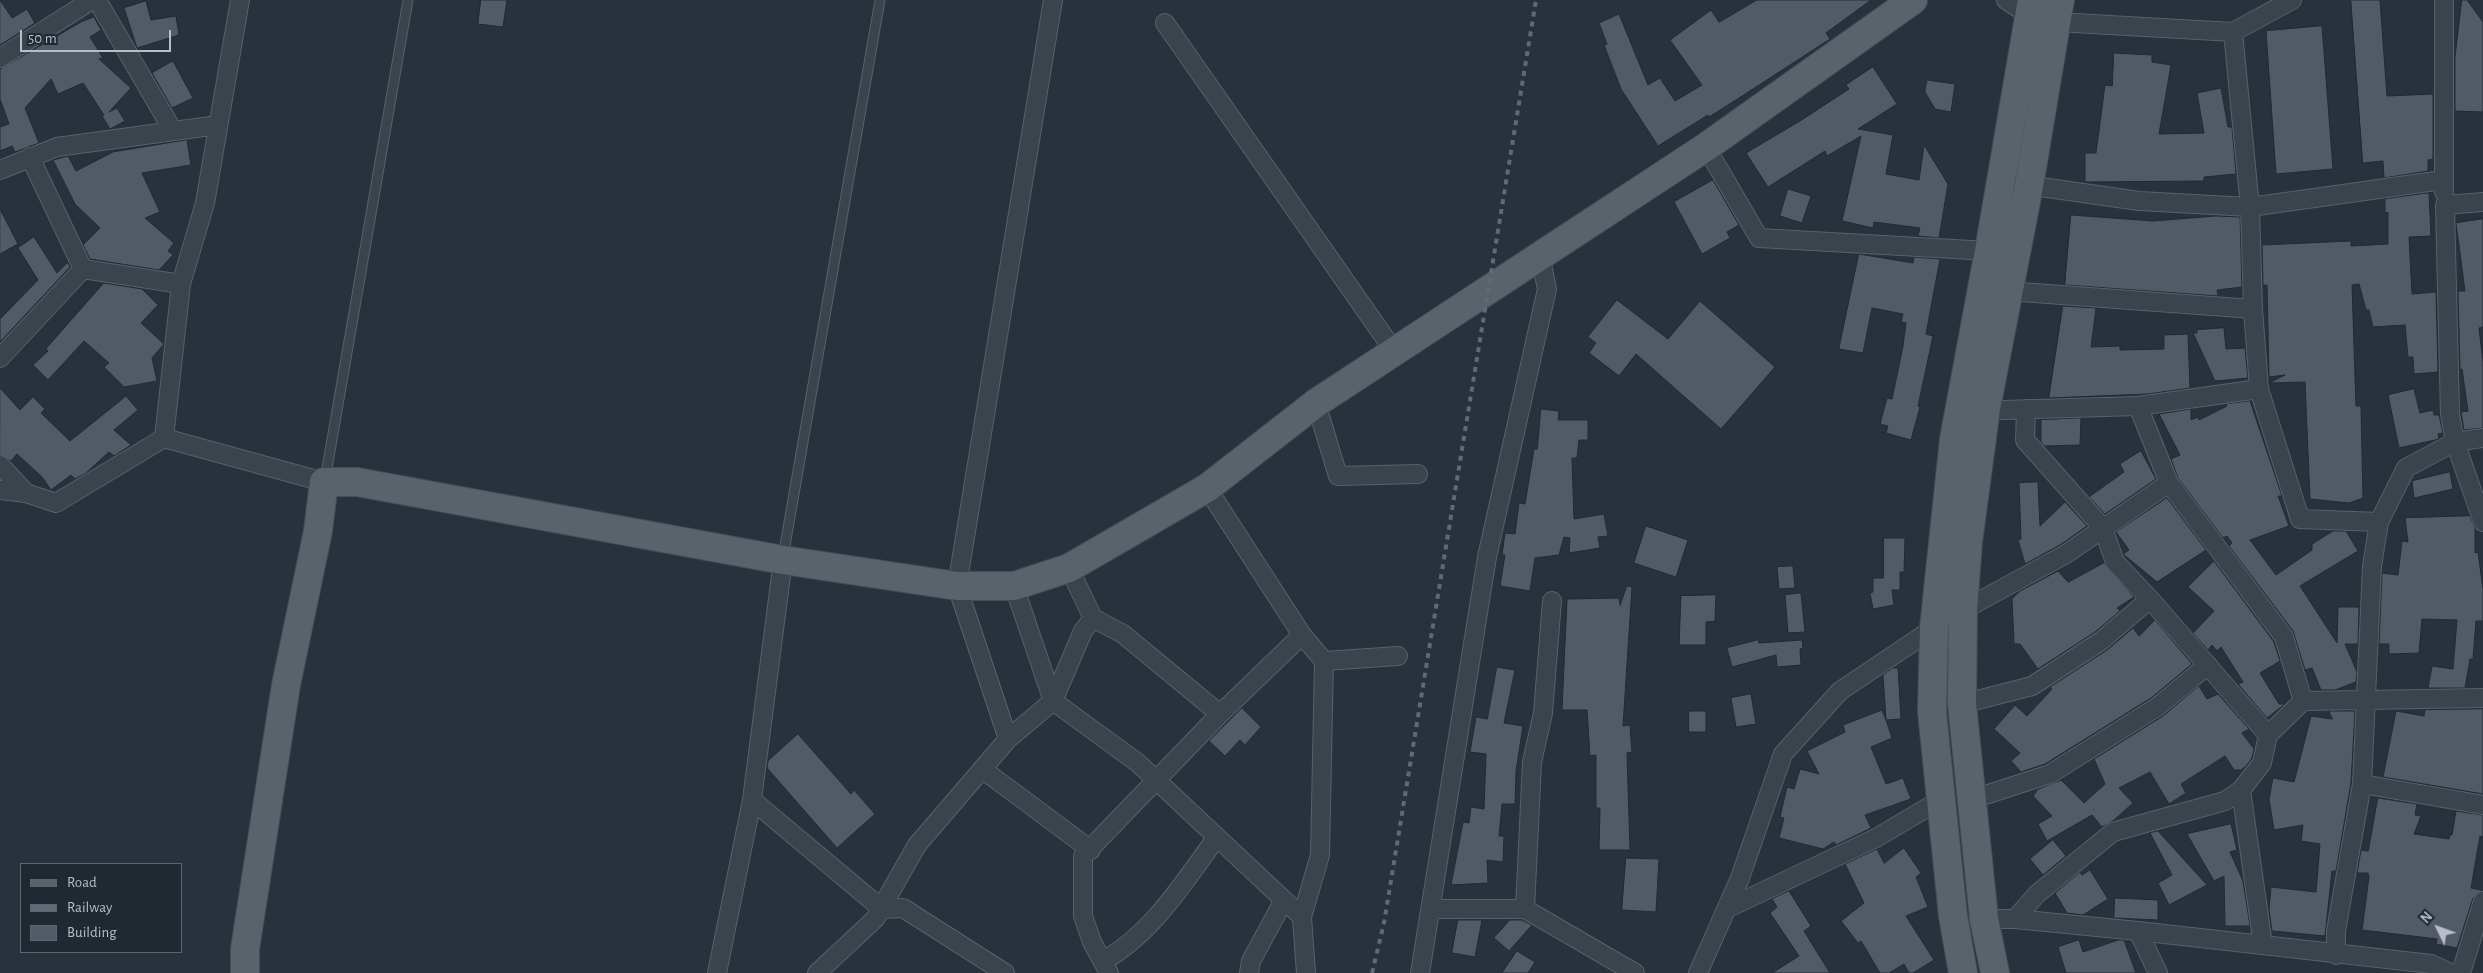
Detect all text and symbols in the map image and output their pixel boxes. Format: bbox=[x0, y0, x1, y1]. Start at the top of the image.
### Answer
scale bar bbox=[22, 20, 174, 52]
text: 50 m bbox=[28, 31, 57, 46]
legend bbox=[20, 863, 182, 953]
text: Road bbox=[67, 875, 97, 890]
text: Railway bbox=[67, 900, 112, 915]
north arrow bbox=[2413, 903, 2463, 953]
text: N bbox=[2418, 910, 2435, 926]
text: Building bbox=[67, 925, 117, 940]

